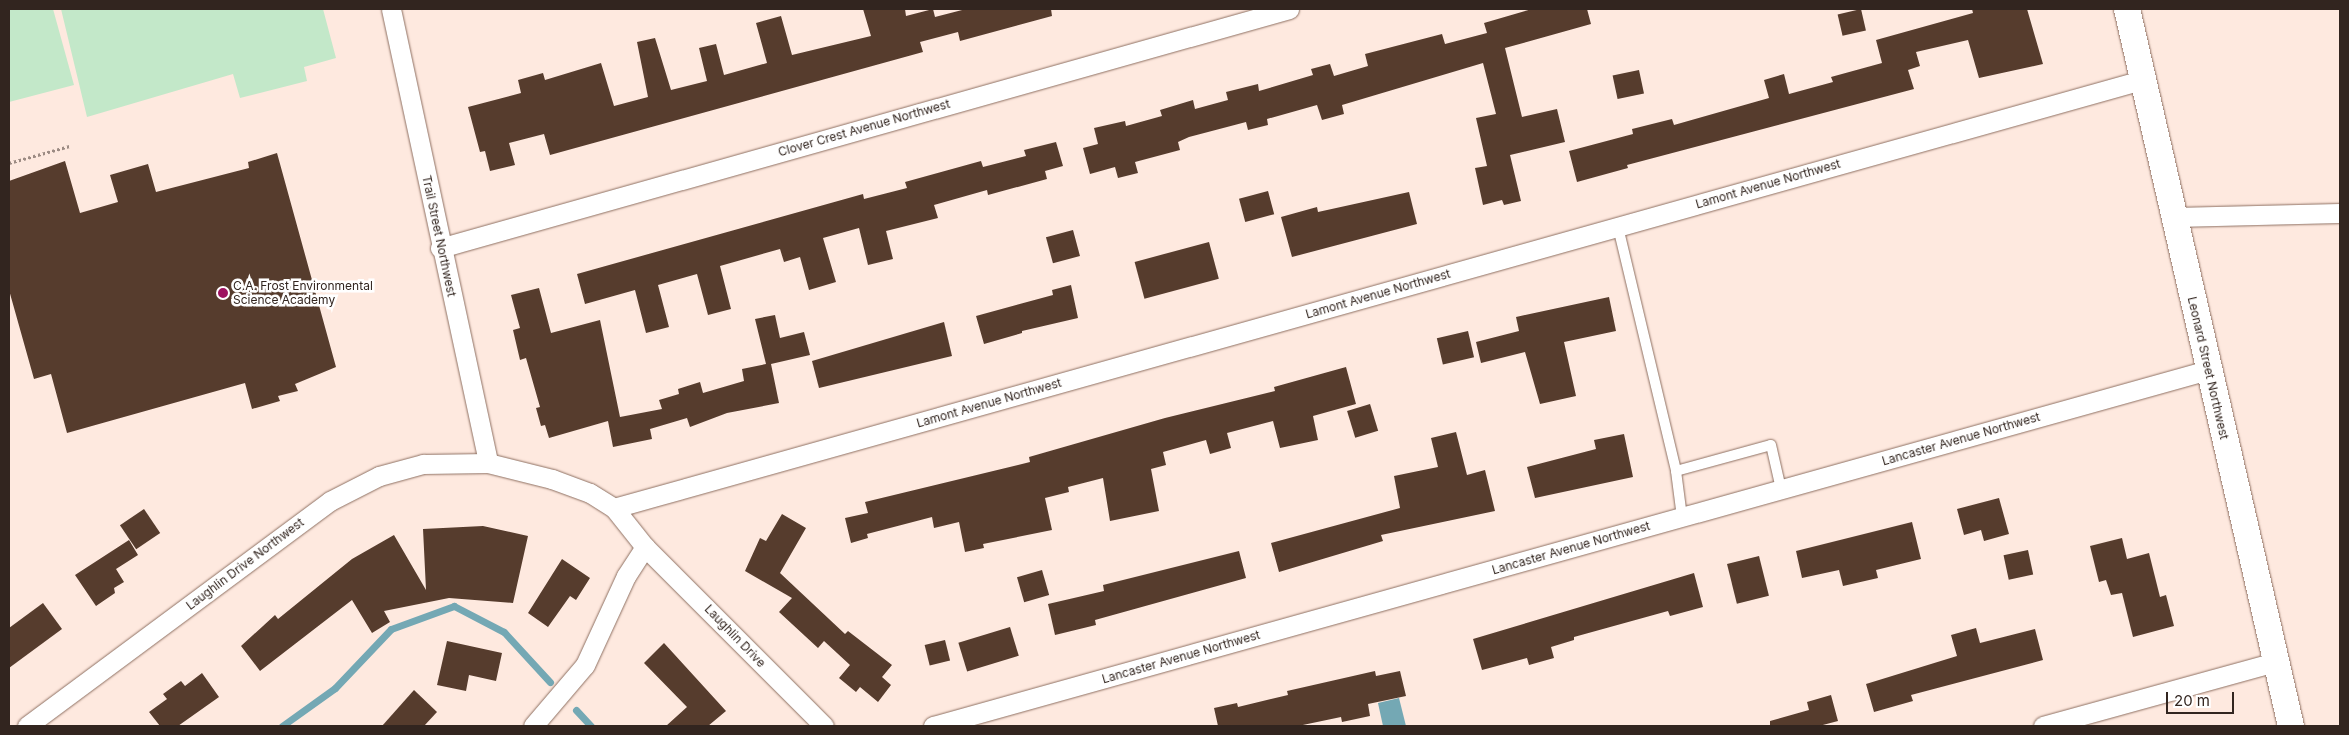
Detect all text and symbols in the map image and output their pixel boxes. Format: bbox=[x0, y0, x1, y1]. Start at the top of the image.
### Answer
street label: Clover Crest Avenue Northwest bbox=[776, 97, 952, 159]
street label: Lamont Avenue Northwest bbox=[1694, 156, 1842, 212]
street label: Trail Street Northwest bbox=[419, 174, 459, 298]
street label: Lamont Avenue Northwest bbox=[1304, 266, 1452, 322]
place label: C.A. Frost Environmental Science Academy bbox=[233, 279, 373, 307]
marker: C.A. Frost Environmental Science Academy bbox=[217, 287, 229, 299]
street label: Leonard Street Northwest bbox=[2185, 295, 2231, 441]
street label: Lamont Avenue Northwest bbox=[915, 375, 1063, 431]
street label: Lancaster Avenue Northwest bbox=[1880, 410, 2042, 468]
street label: Laughlin Drive Northwest bbox=[183, 515, 307, 613]
street label: Lancaster Avenue Northwest bbox=[1490, 519, 1652, 577]
street label: Laughlin Drive bbox=[702, 602, 768, 670]
street label: Lancaster Avenue Northwest bbox=[1100, 628, 1262, 686]
scale bar bbox=[2169, 682, 2236, 714]
text: 20 m bbox=[2174, 691, 2210, 710]

